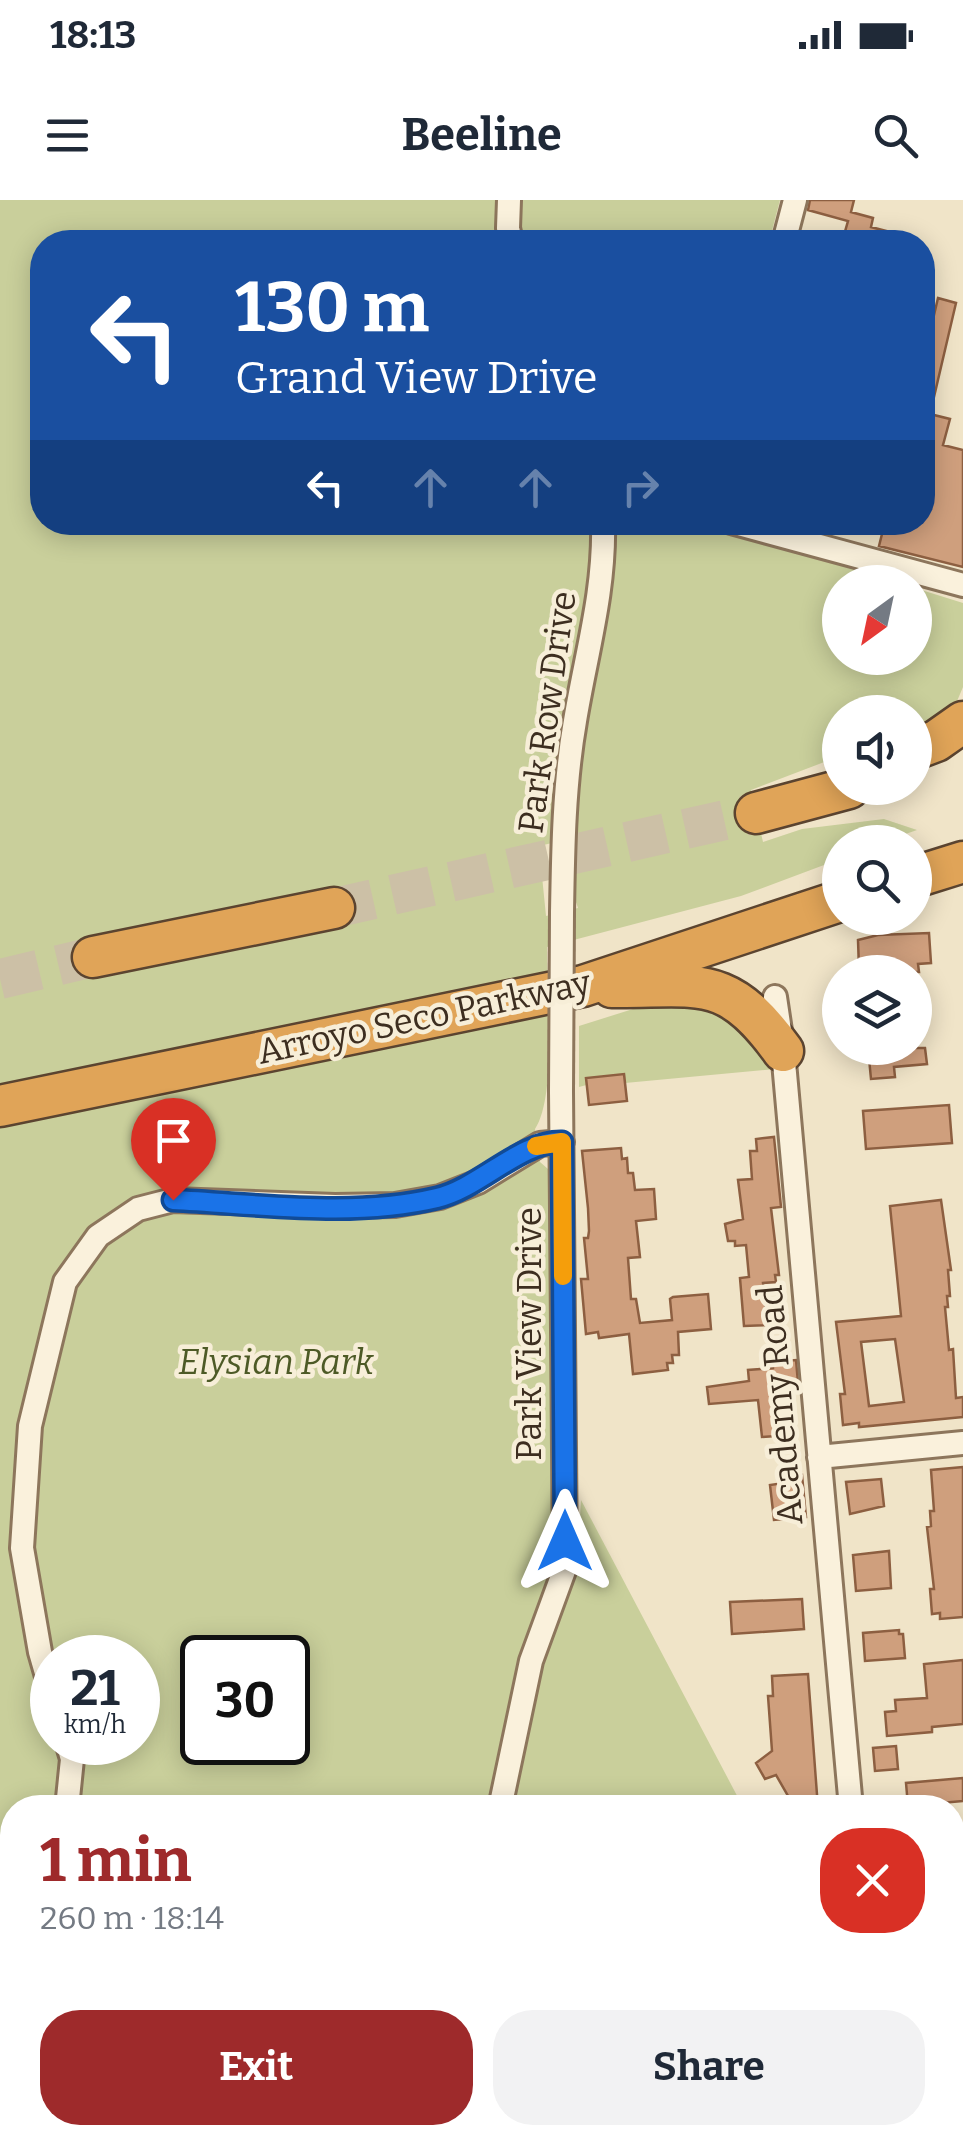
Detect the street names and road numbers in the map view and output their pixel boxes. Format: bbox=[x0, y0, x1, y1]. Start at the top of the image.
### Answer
street label: Park Row Drive bbox=[509, 588, 585, 836]
street label: Arroyo Seco Parkway bbox=[254, 961, 595, 1073]
street label: Park View Drive bbox=[508, 1207, 550, 1461]
street label: Academy Road bbox=[749, 1283, 811, 1527]

